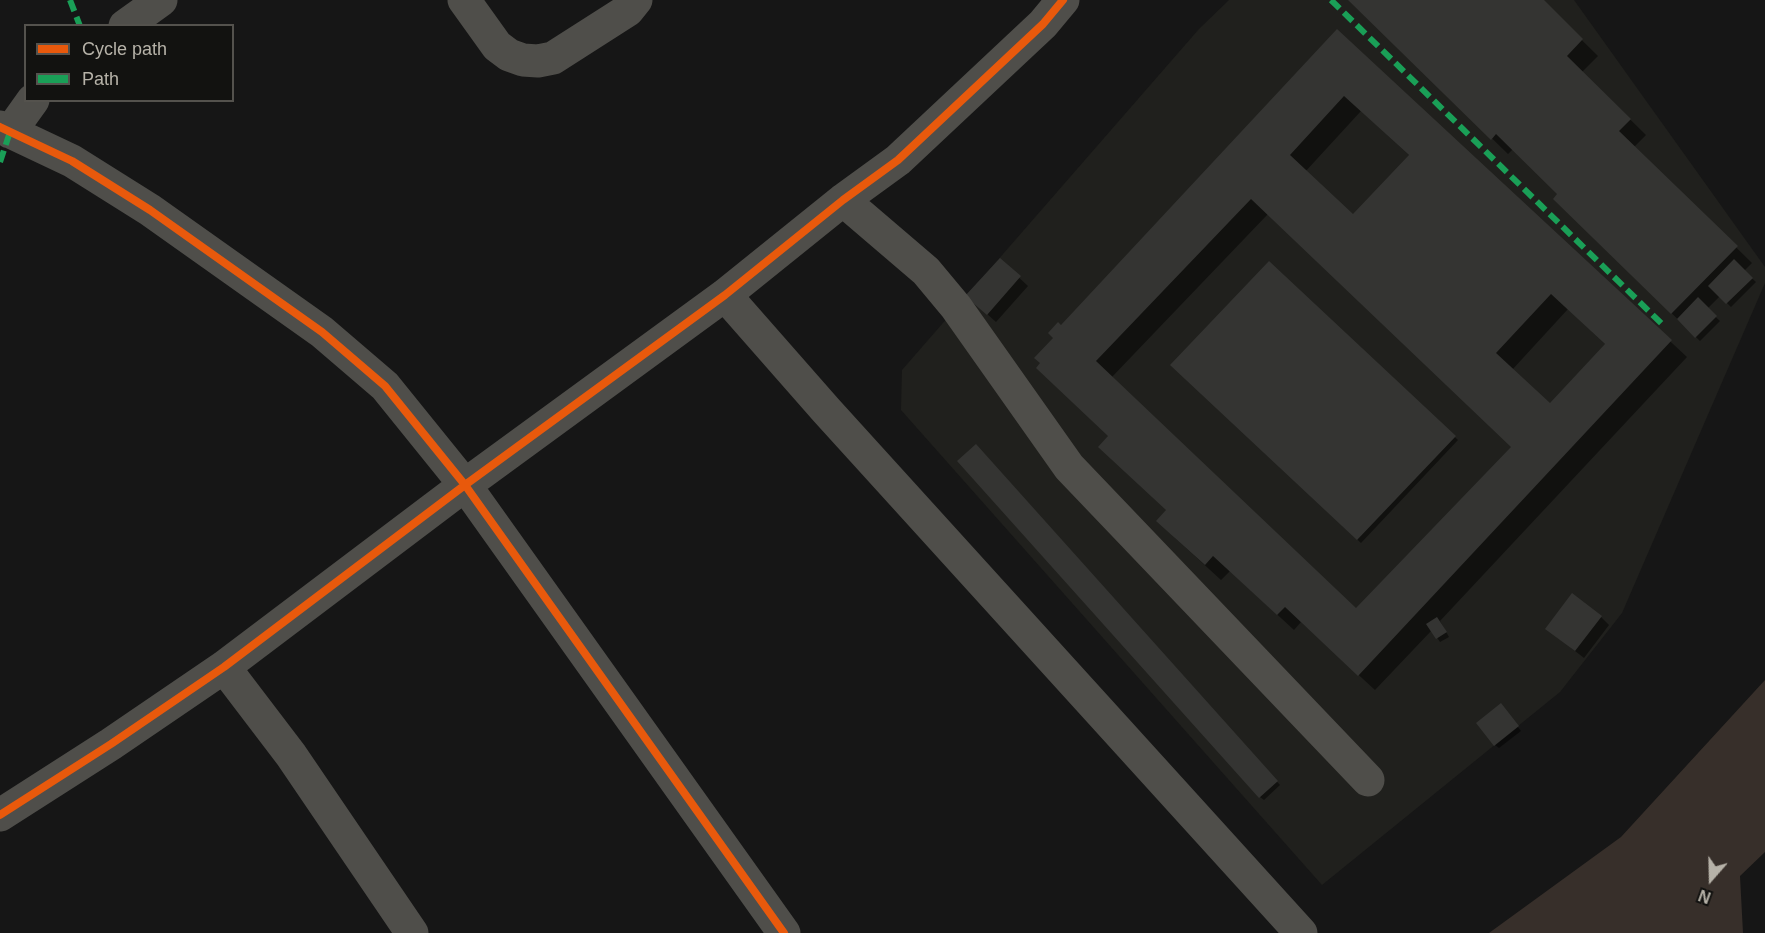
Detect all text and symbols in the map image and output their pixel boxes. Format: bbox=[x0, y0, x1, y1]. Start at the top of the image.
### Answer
legend bbox=[24, 24, 234, 102]
text: Cycle path bbox=[82, 39, 167, 59]
text: Path bbox=[82, 69, 119, 89]
north arrow bbox=[1681, 849, 1741, 909]
text: N bbox=[1696, 886, 1713, 906]

